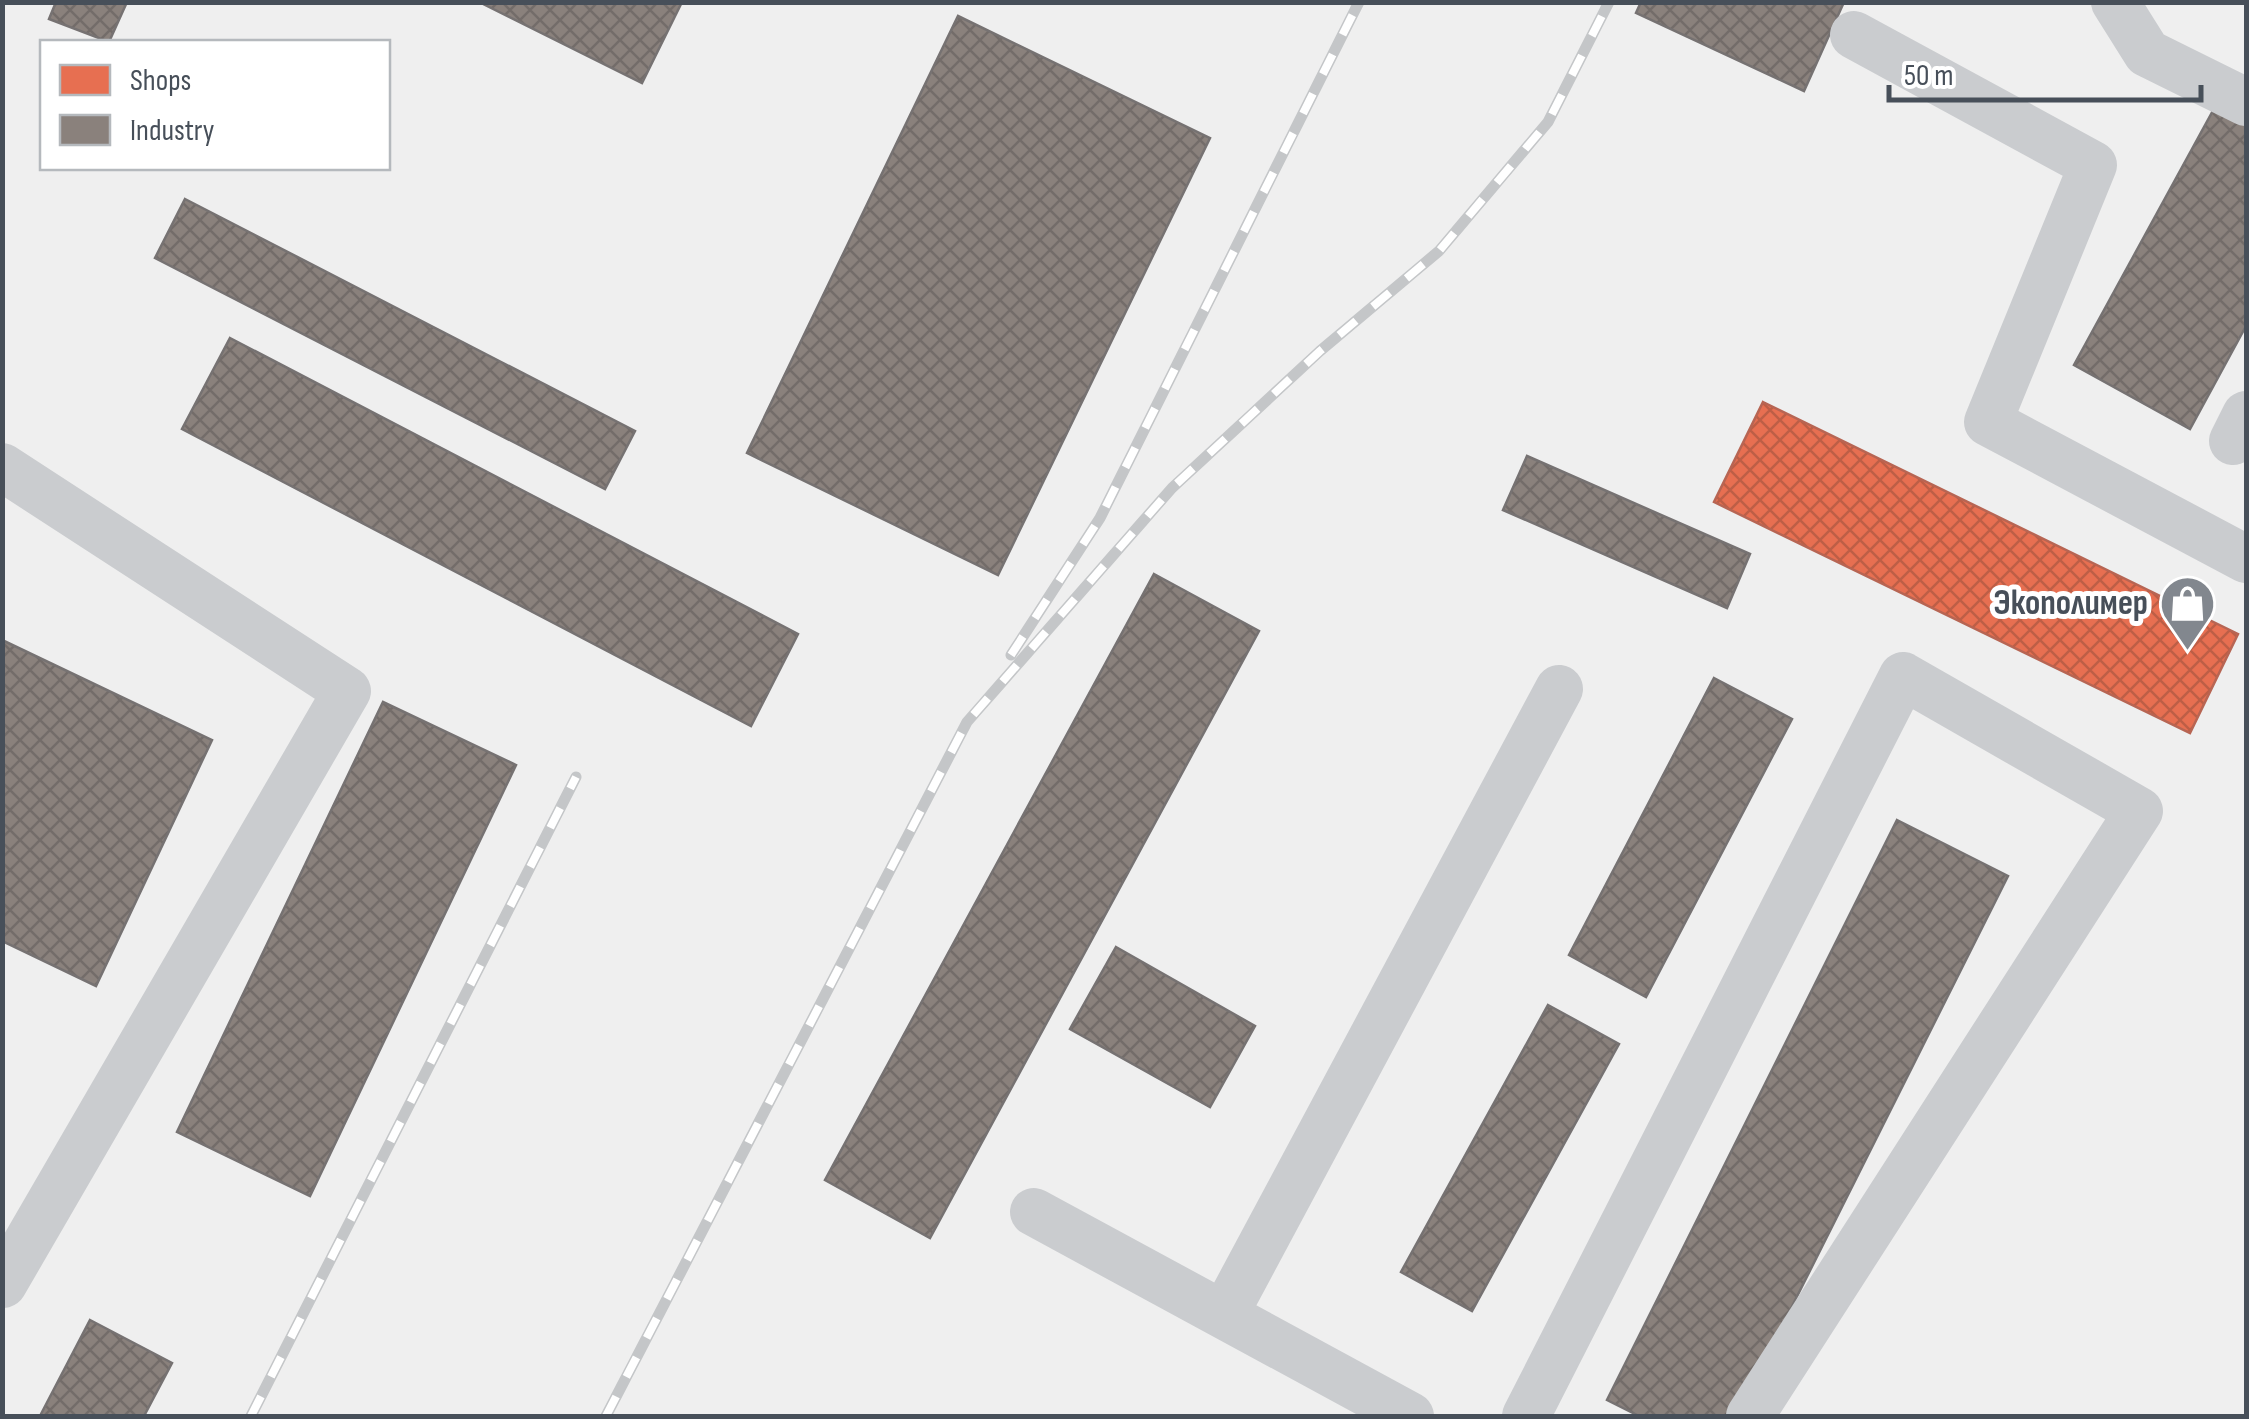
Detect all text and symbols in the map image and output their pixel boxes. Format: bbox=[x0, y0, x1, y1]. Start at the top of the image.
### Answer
legend bbox=[40, 40, 390, 170]
scale bar bbox=[1889, 40, 2202, 102]
text: 50 m bbox=[1904, 58, 1953, 94]
text: Shops bbox=[130, 63, 191, 99]
text: Industry bbox=[130, 113, 215, 149]
shop icon: Экополимер bbox=[2157, 573, 2217, 652]
place label: Экополимер bbox=[1993, 582, 2148, 625]

